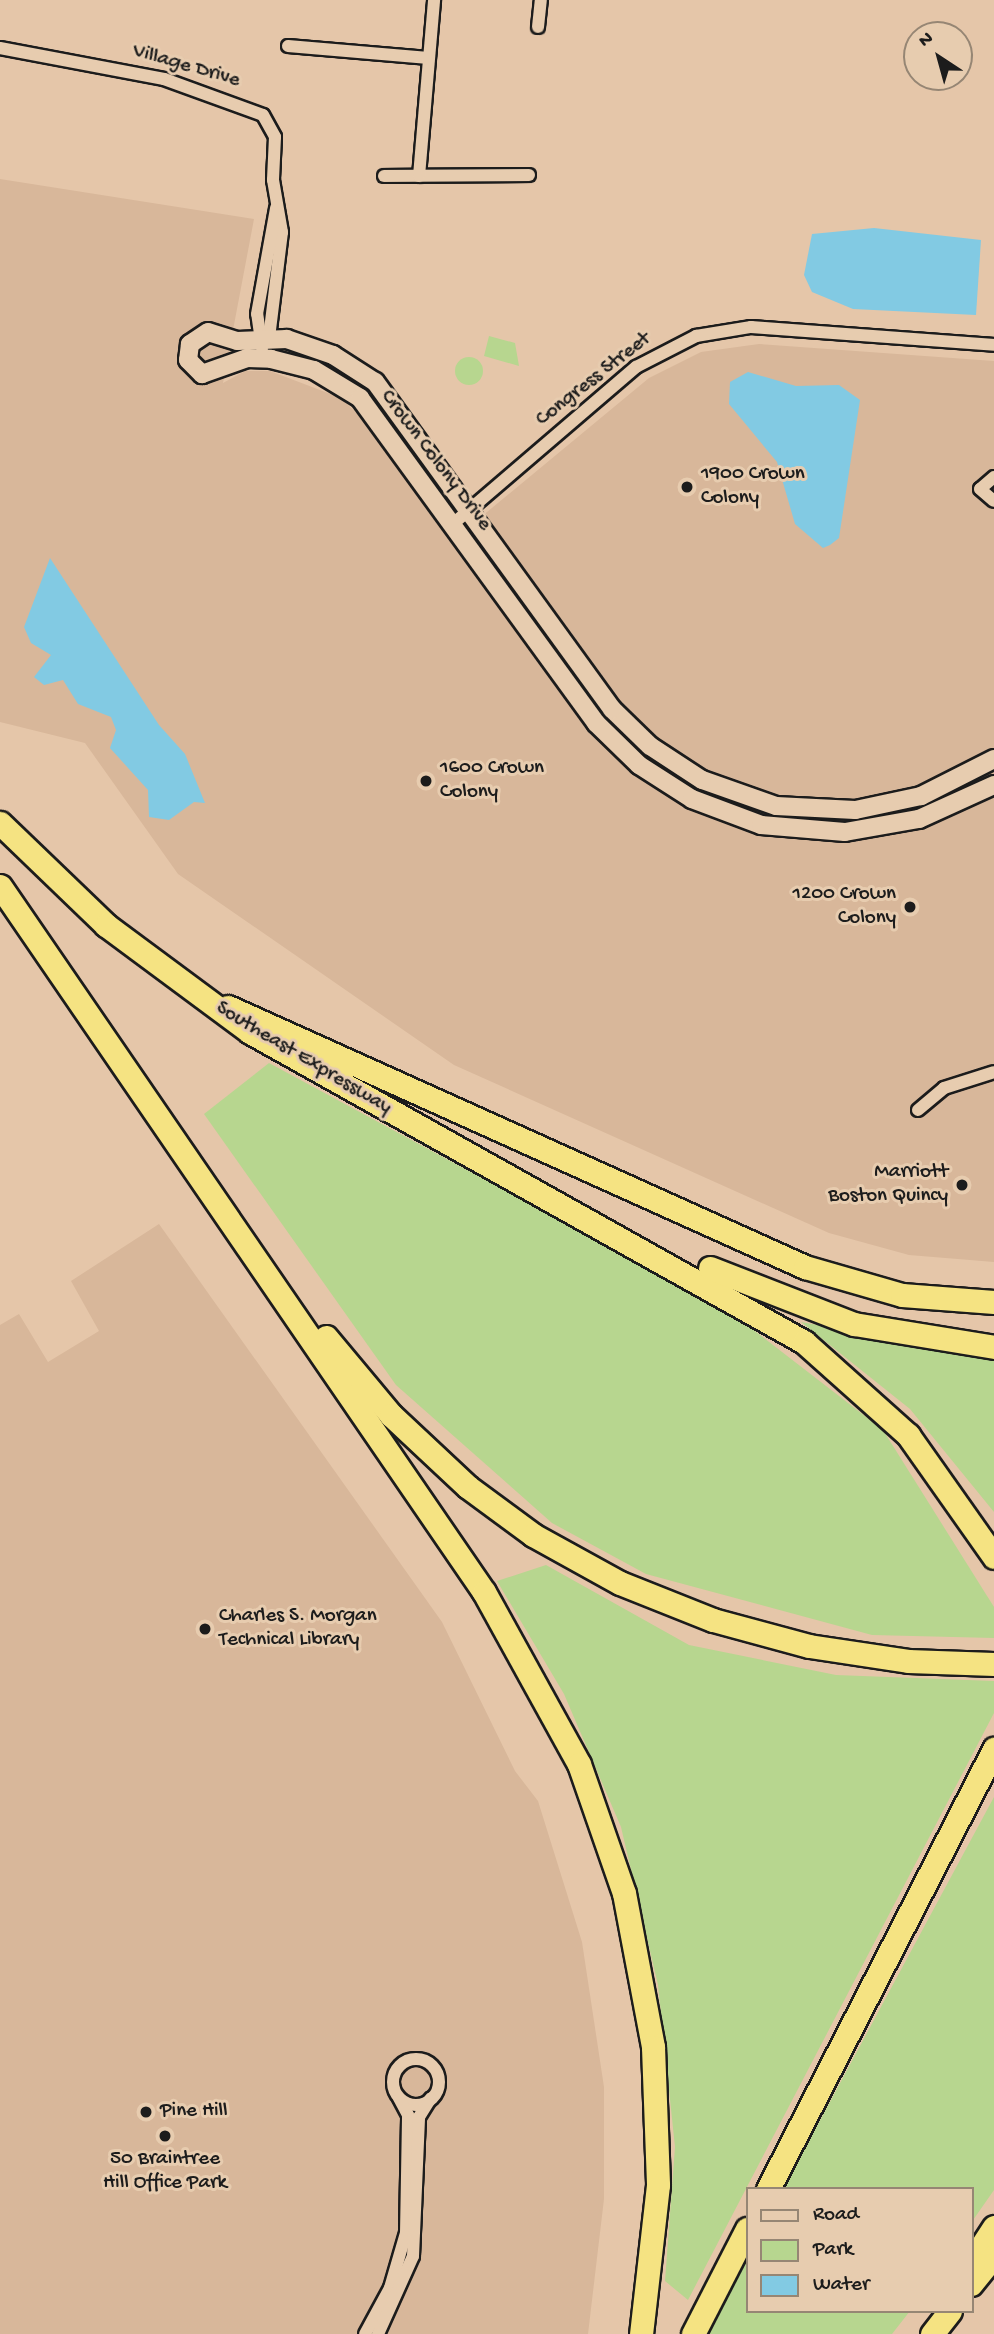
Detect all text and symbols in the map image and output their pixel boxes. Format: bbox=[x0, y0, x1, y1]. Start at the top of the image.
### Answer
north arrow bbox=[903, 21, 973, 91]
text: N bbox=[915, 27, 938, 53]
street label: Village Drive bbox=[129, 40, 243, 94]
street label: Congress Street bbox=[532, 327, 656, 433]
street label: Crown Colony Drive bbox=[374, 386, 496, 536]
place label: 1900 Crown Colony bbox=[701, 462, 805, 512]
marker: 1900 Crown Colony bbox=[679, 479, 695, 495]
place label: 1600 Crown Colony bbox=[440, 756, 544, 806]
marker: 1600 Crown Colony bbox=[418, 773, 434, 789]
place label: 1200 Crown Colony bbox=[792, 882, 896, 932]
marker: 1200 Crown Colony bbox=[902, 899, 918, 915]
street label: Southeast Expressway bbox=[211, 997, 395, 1121]
place label: Marriott Boston Quincy bbox=[828, 1160, 948, 1210]
marker: Marriott Boston Quincy bbox=[954, 1177, 970, 1193]
place label: Charles S. Morgan Technical Library bbox=[219, 1604, 377, 1654]
marker: Charles S. Morgan Technical Library bbox=[197, 1621, 213, 1637]
place label: Pine Hill bbox=[160, 2099, 228, 2125]
marker: Pine Hill bbox=[138, 2104, 154, 2120]
marker: 50 Braintree Hill Office Park bbox=[157, 2128, 173, 2144]
place label: 50 Braintree Hill Office Park bbox=[103, 2147, 227, 2197]
legend bbox=[746, 2187, 973, 2313]
text: Road bbox=[813, 2203, 859, 2228]
text: Park bbox=[813, 2238, 853, 2263]
text: Water bbox=[813, 2273, 869, 2298]

